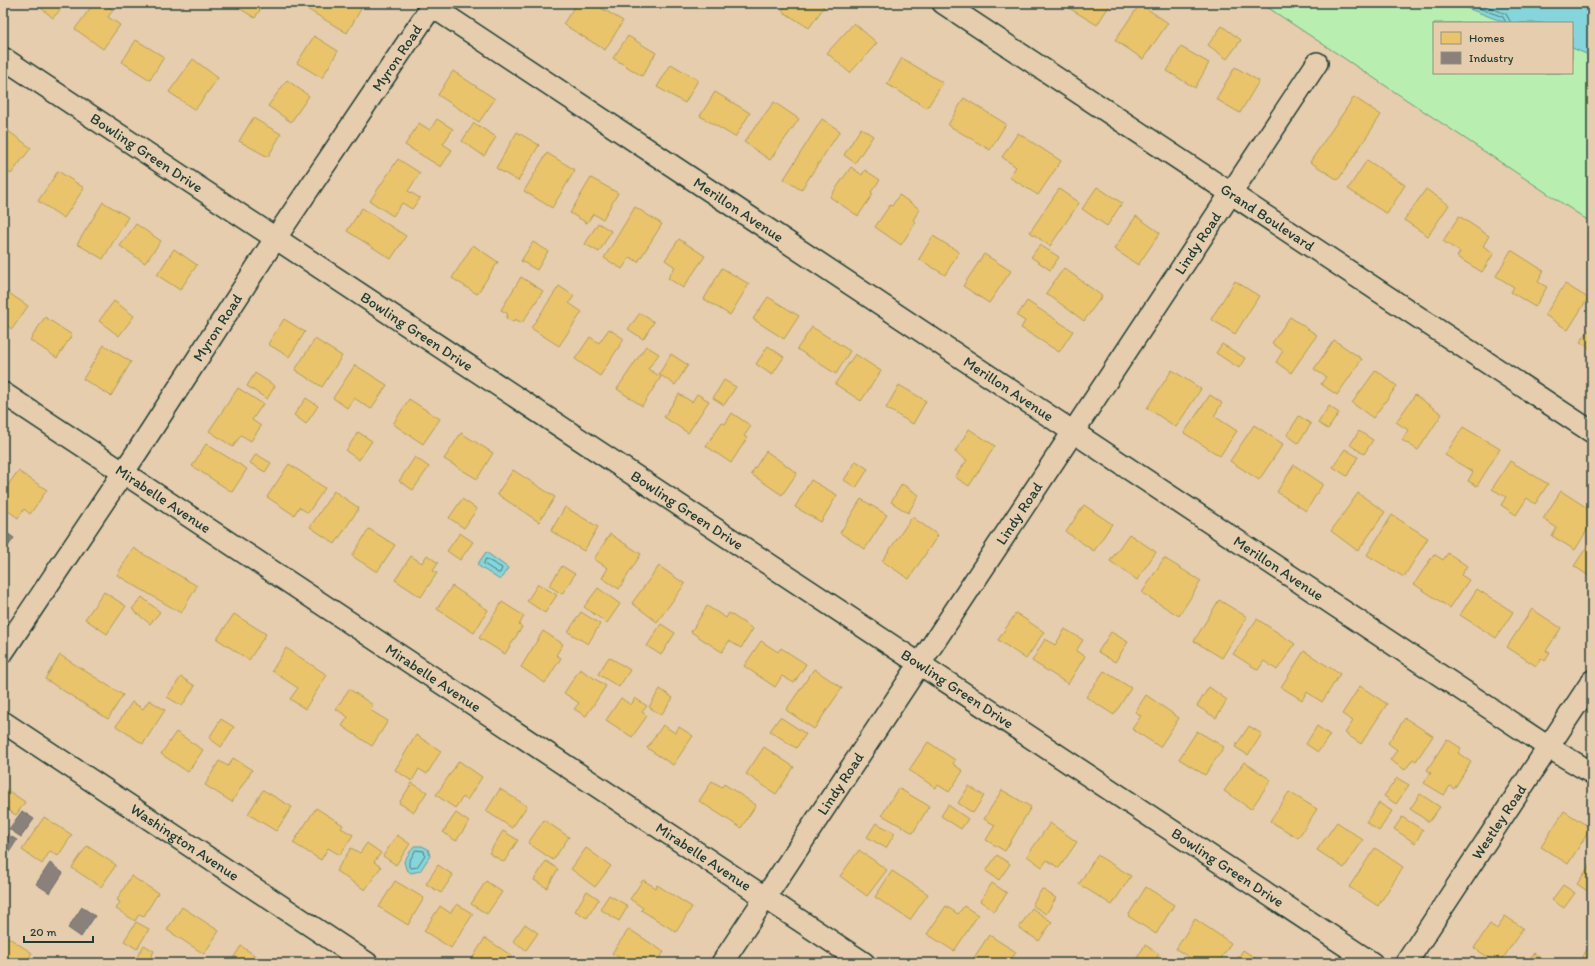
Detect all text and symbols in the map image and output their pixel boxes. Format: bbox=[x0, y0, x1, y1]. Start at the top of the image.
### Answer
street label: Myron Road bbox=[368, 20, 426, 95]
legend bbox=[1433, 22, 1573, 74]
text: Homes bbox=[1469, 31, 1505, 45]
text: Industry bbox=[1469, 51, 1514, 65]
street label: Bowling Green Drive bbox=[87, 109, 206, 197]
street label: Merillon Avenue bbox=[690, 173, 787, 246]
street label: Grand Boulevard bbox=[1217, 180, 1319, 256]
street label: Lindy Road bbox=[1171, 208, 1226, 278]
street label: Bowling Green Drive bbox=[357, 288, 476, 375]
street label: Myron Road bbox=[189, 290, 247, 365]
street label: Merillon Avenue bbox=[960, 353, 1057, 425]
street label: Mirabelle Avenue bbox=[112, 461, 214, 537]
street label: Bowling Green Drive bbox=[627, 467, 747, 554]
street label: Lindy Road bbox=[992, 478, 1047, 548]
street label: Merillon Avenue bbox=[1230, 532, 1327, 605]
street label: Mirabelle Avenue bbox=[382, 640, 484, 716]
street label: Bowling Green Drive bbox=[898, 645, 1017, 733]
street label: Lindy Road bbox=[813, 748, 868, 818]
street label: Westley Road bbox=[1468, 781, 1530, 863]
street label: Washington Avenue bbox=[127, 800, 243, 885]
street label: Mirabelle Avenue bbox=[652, 819, 755, 895]
street label: Bowling Green Drive bbox=[1168, 824, 1287, 911]
scale bar bbox=[24, 918, 93, 944]
text: 20 m bbox=[30, 925, 57, 939]

